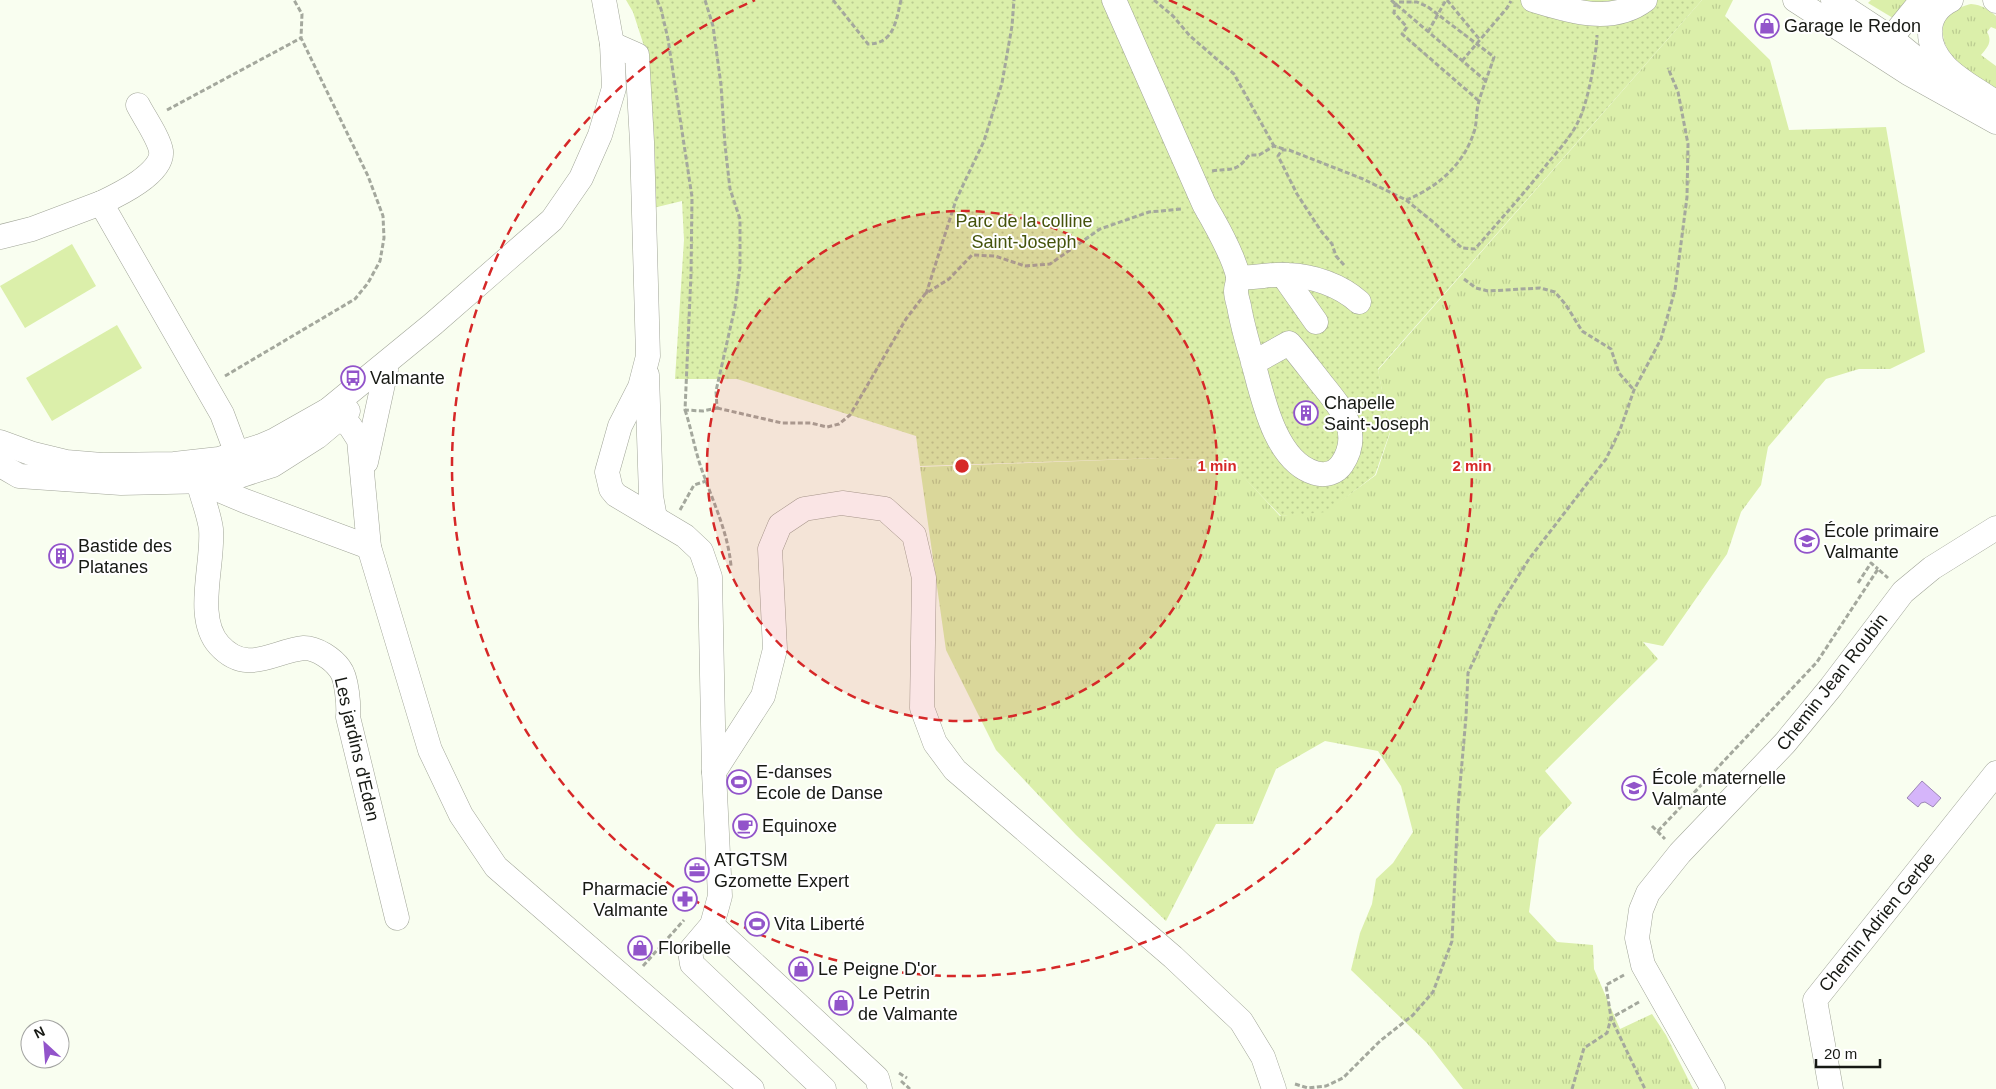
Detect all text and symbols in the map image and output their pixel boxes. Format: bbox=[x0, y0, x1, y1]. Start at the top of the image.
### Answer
shop icon: Garage le Redon bbox=[1754, 13, 1780, 39]
place label: Garage le Redon bbox=[1784, 16, 1921, 36]
park label: Parc de la colline Saint-Joseph bbox=[955, 211, 1093, 252]
bus stop icon: Valmante bbox=[340, 365, 366, 391]
place label: Valmante bbox=[370, 368, 445, 388]
place label: Chapelle Saint-Joseph bbox=[1324, 393, 1429, 434]
building icon: Chapelle Saint-Joseph bbox=[1293, 400, 1319, 426]
centre of rings bbox=[953, 457, 971, 475]
text: 1 min bbox=[1197, 457, 1237, 474]
text: 2 min bbox=[1452, 457, 1492, 474]
place label: École primaire Valmante bbox=[1824, 521, 1939, 562]
school or university icon: École primaire Valmante bbox=[1794, 528, 1820, 554]
place label: Bastide des Platanes bbox=[78, 536, 172, 577]
building icon: Bastide des Platanes bbox=[48, 543, 74, 569]
street label: Chemin Jean Roubin bbox=[1772, 610, 1892, 754]
street label: Les jardins d'Eden bbox=[331, 675, 383, 823]
place label: E-danses Ecole de Danse bbox=[756, 762, 883, 803]
place label: École maternelle Valmante bbox=[1652, 768, 1786, 809]
sports icon: E-danses Ecole de Danse bbox=[726, 769, 752, 795]
school or university icon: École maternelle Valmante bbox=[1621, 775, 1647, 801]
cafe icon: Equinoxe bbox=[732, 813, 758, 839]
place label: Equinoxe bbox=[762, 816, 837, 836]
street label: Chemin Adrien Gerbe bbox=[1815, 848, 1939, 996]
place label: ATGTSM Gzomette Expert bbox=[714, 850, 849, 891]
office icon: ATGTSM Gzomette Expert bbox=[684, 857, 710, 883]
place label: Pharmacie Valmante bbox=[582, 879, 668, 920]
pharmacy icon: Pharmacie Valmante bbox=[672, 886, 698, 912]
sports icon: Vita Liberté bbox=[744, 911, 770, 937]
place label: Vita Liberté bbox=[774, 914, 865, 934]
shop icon: Floribelle bbox=[627, 935, 653, 961]
place label: Floribelle bbox=[658, 938, 731, 958]
shop icon: Le Peigne D'or bbox=[788, 956, 814, 982]
place label: Le Peigne D'or bbox=[818, 959, 937, 979]
place label: Le Petrin de Valmante bbox=[858, 983, 958, 1024]
shop icon: Le Petrin de Valmante bbox=[828, 990, 854, 1016]
north arrow bbox=[20, 1019, 70, 1069]
text: N bbox=[31, 1023, 47, 1042]
scale bar bbox=[1816, 1036, 1880, 1068]
text: 20 m bbox=[1824, 1045, 1857, 1062]

